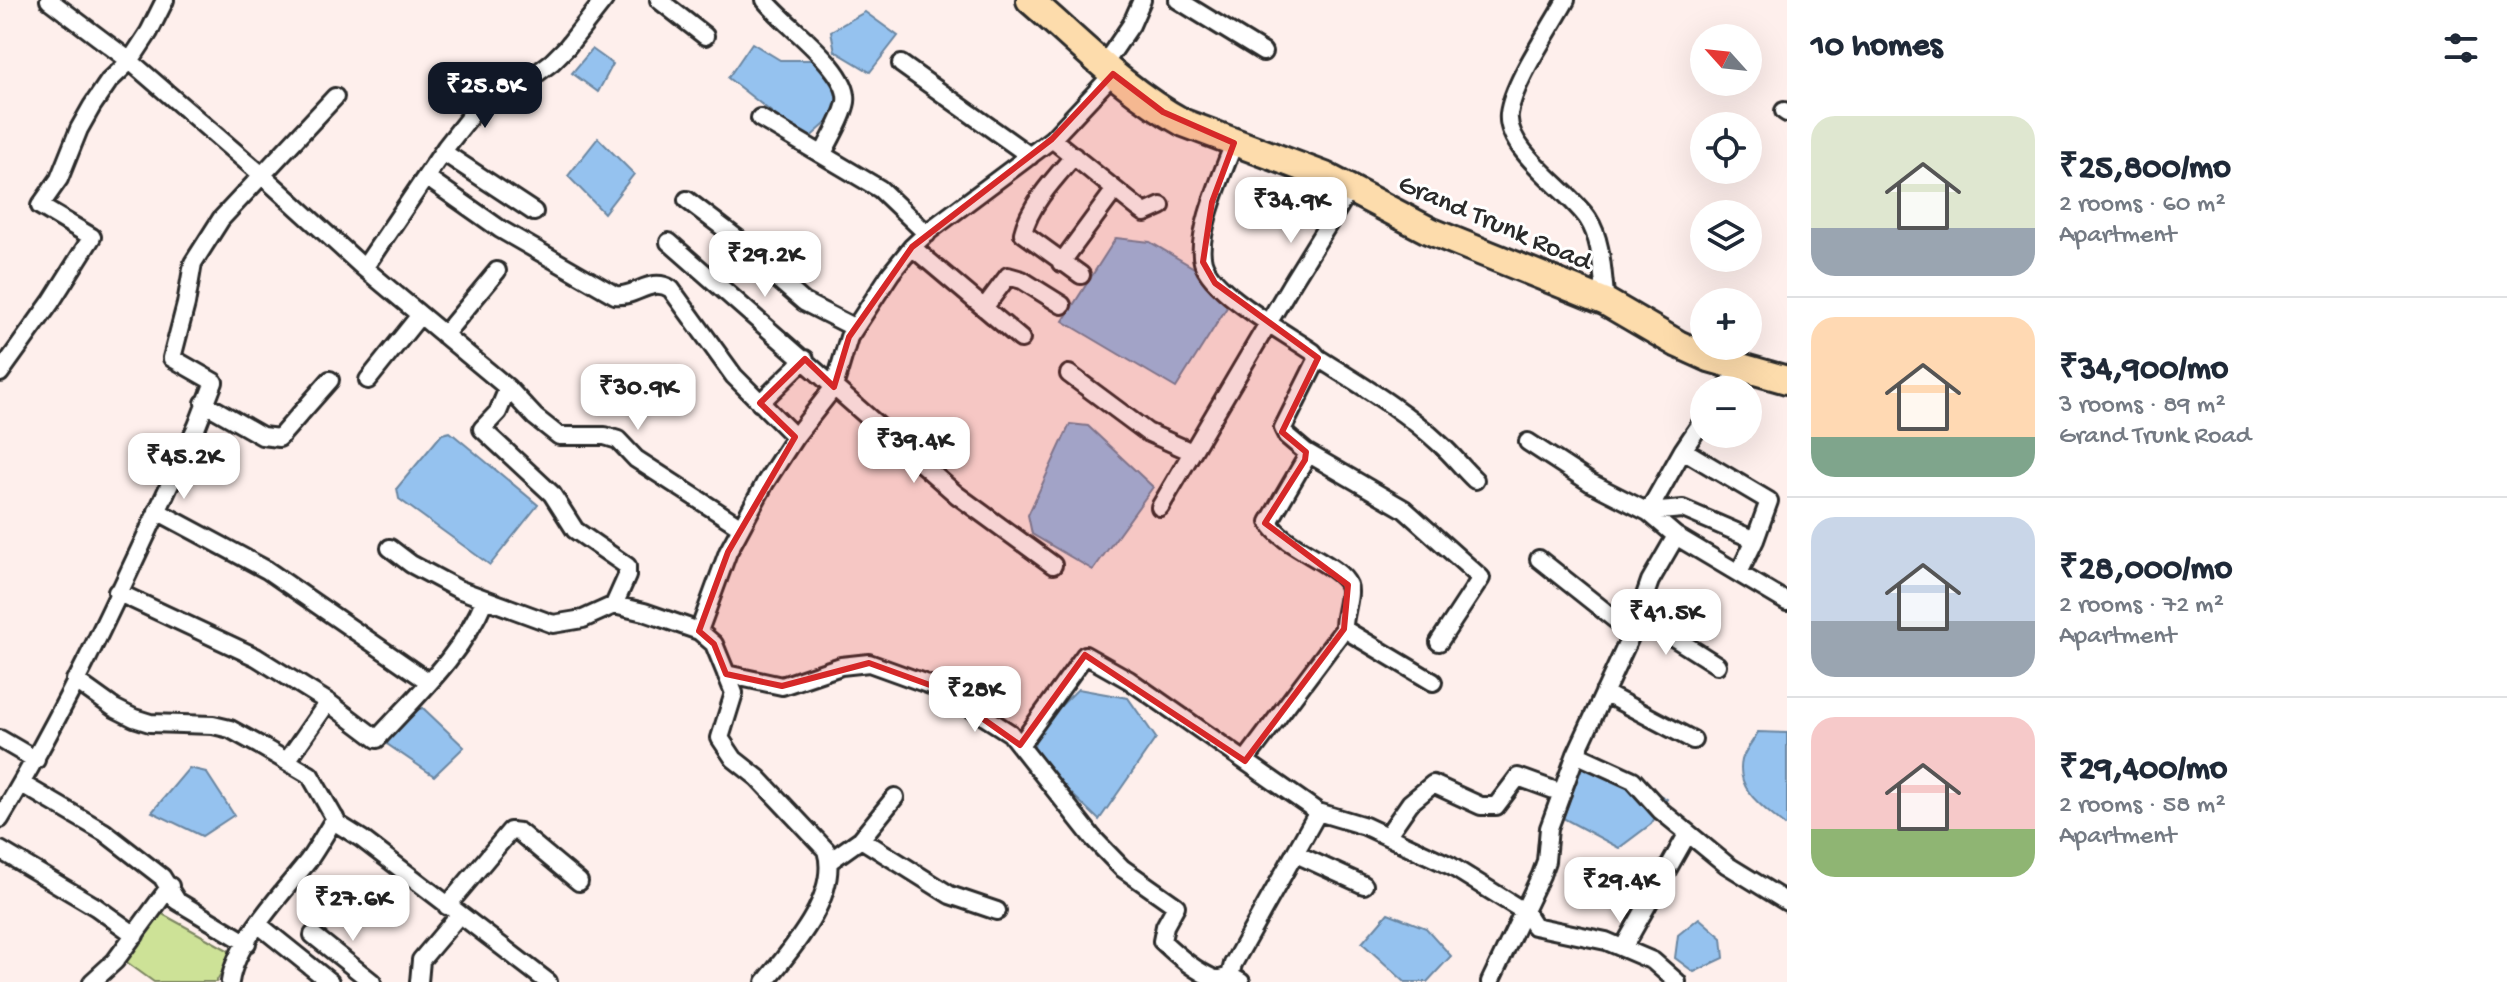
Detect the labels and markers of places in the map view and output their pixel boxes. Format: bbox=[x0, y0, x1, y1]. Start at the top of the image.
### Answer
pin: ₹25.8K bbox=[420, 62, 550, 130]
pin: ₹34.9K bbox=[1226, 177, 1356, 245]
pin: ₹29.2K bbox=[700, 231, 830, 299]
pin: ₹30.9K bbox=[573, 364, 703, 432]
pin: ₹39.4K bbox=[849, 417, 979, 485]
pin: ₹45.2K bbox=[119, 433, 249, 501]
pin: ₹41.5K bbox=[1601, 589, 1731, 657]
pin: ₹28K bbox=[928, 666, 1022, 734]
pin: ₹29.4K bbox=[1555, 857, 1685, 925]
pin: ₹27.6K bbox=[288, 875, 418, 943]

